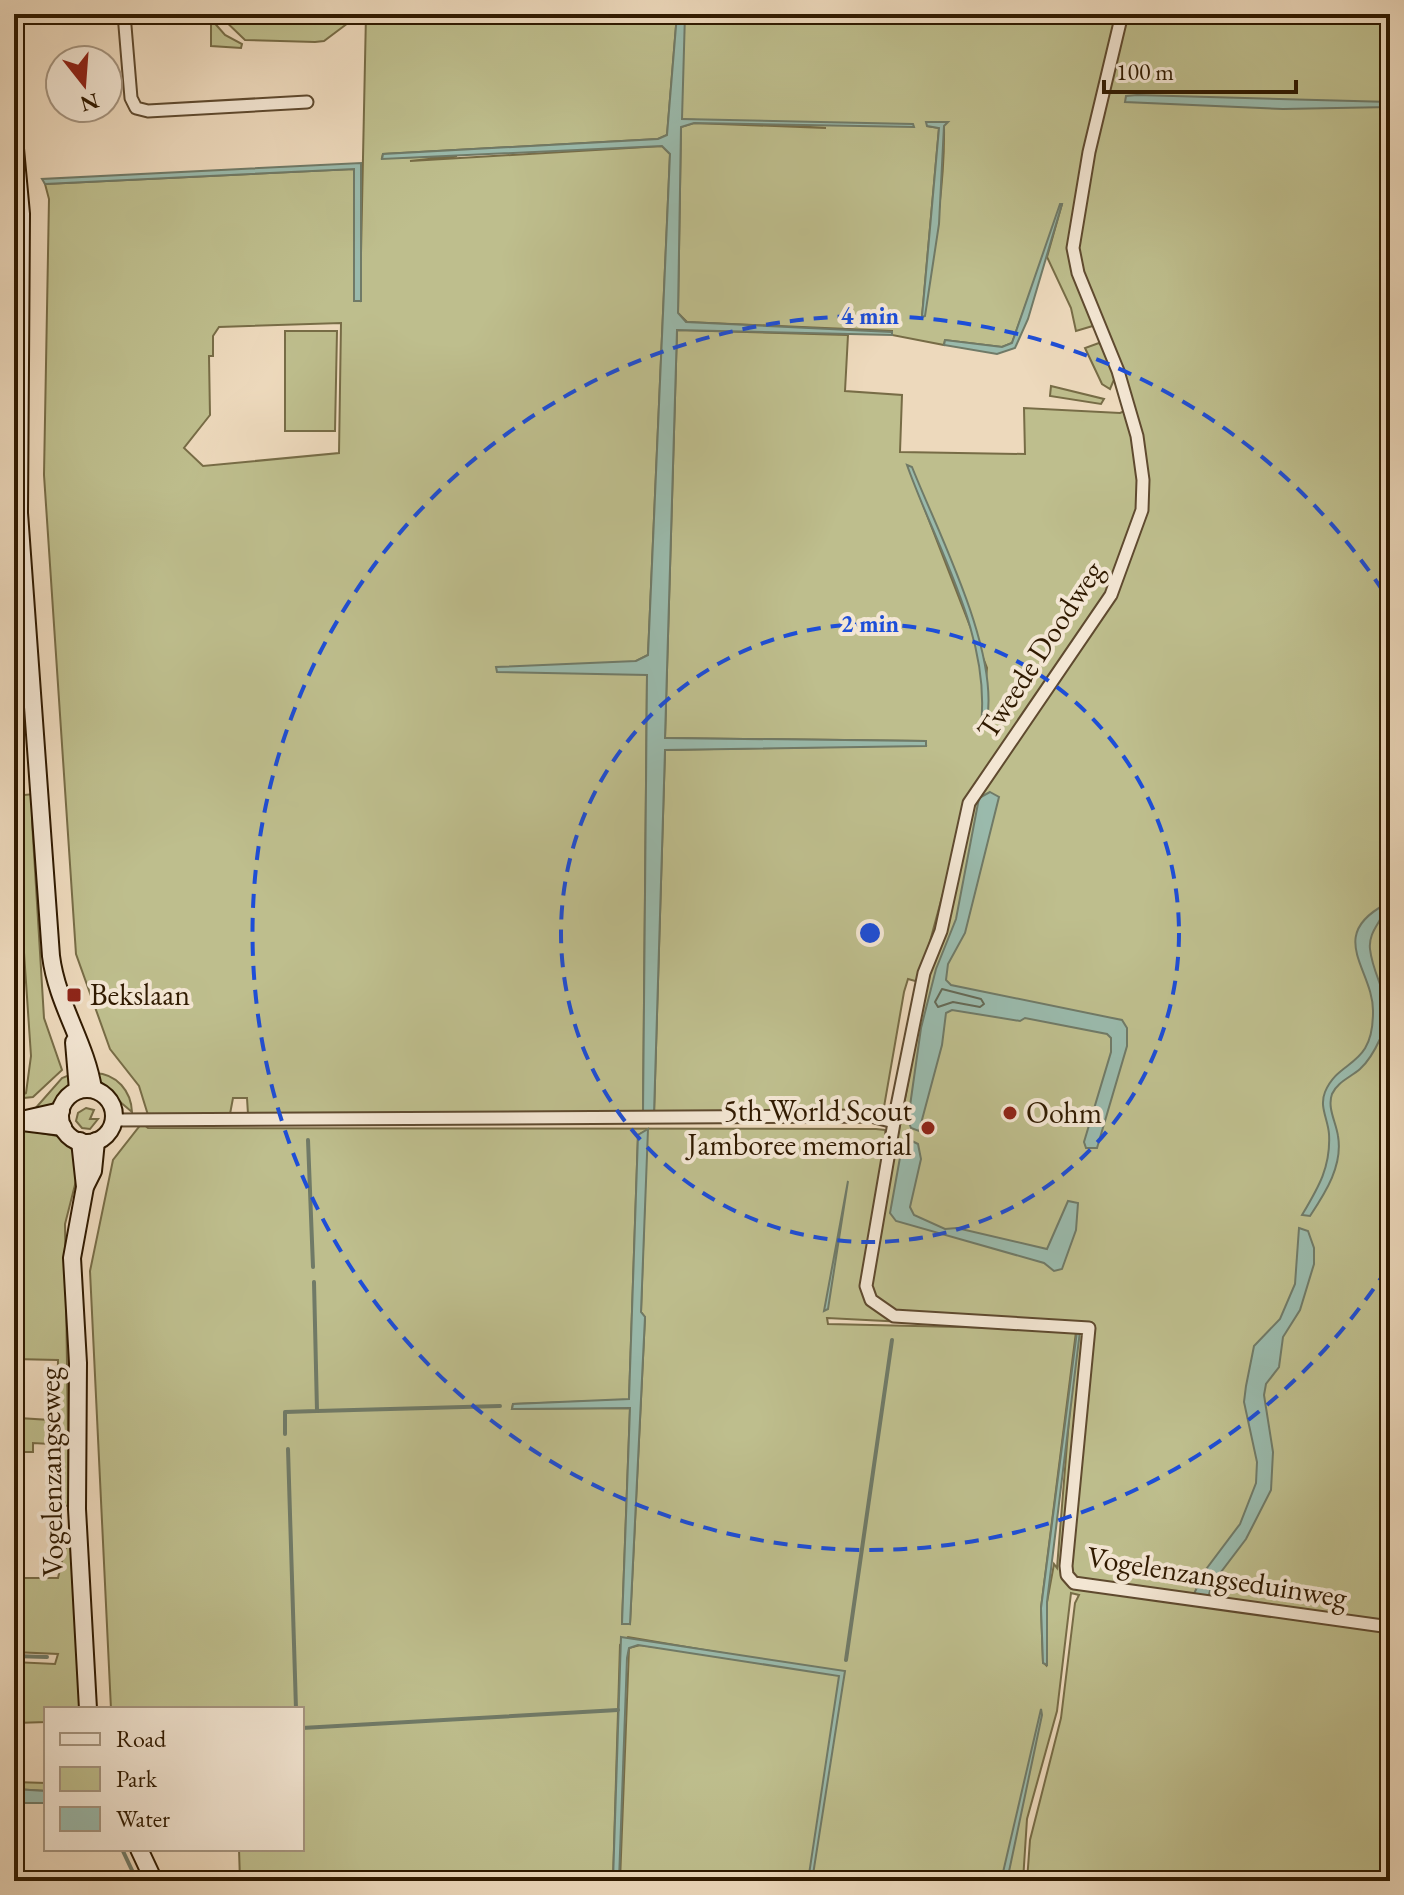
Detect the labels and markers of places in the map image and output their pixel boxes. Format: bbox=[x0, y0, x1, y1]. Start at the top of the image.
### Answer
centre of rings bbox=[856, 919, 884, 947]
place label: Bekslaan bbox=[90, 975, 190, 1014]
marker: Bekslaan bbox=[65, 986, 83, 1004]
place label: 5th World Scout Jamboree memorial bbox=[684, 1091, 913, 1164]
place label: Oohm bbox=[1026, 1093, 1102, 1132]
marker: Oohm bbox=[1001, 1104, 1019, 1122]
marker: 5th World Scout Jamboree memorial bbox=[919, 1119, 937, 1137]

